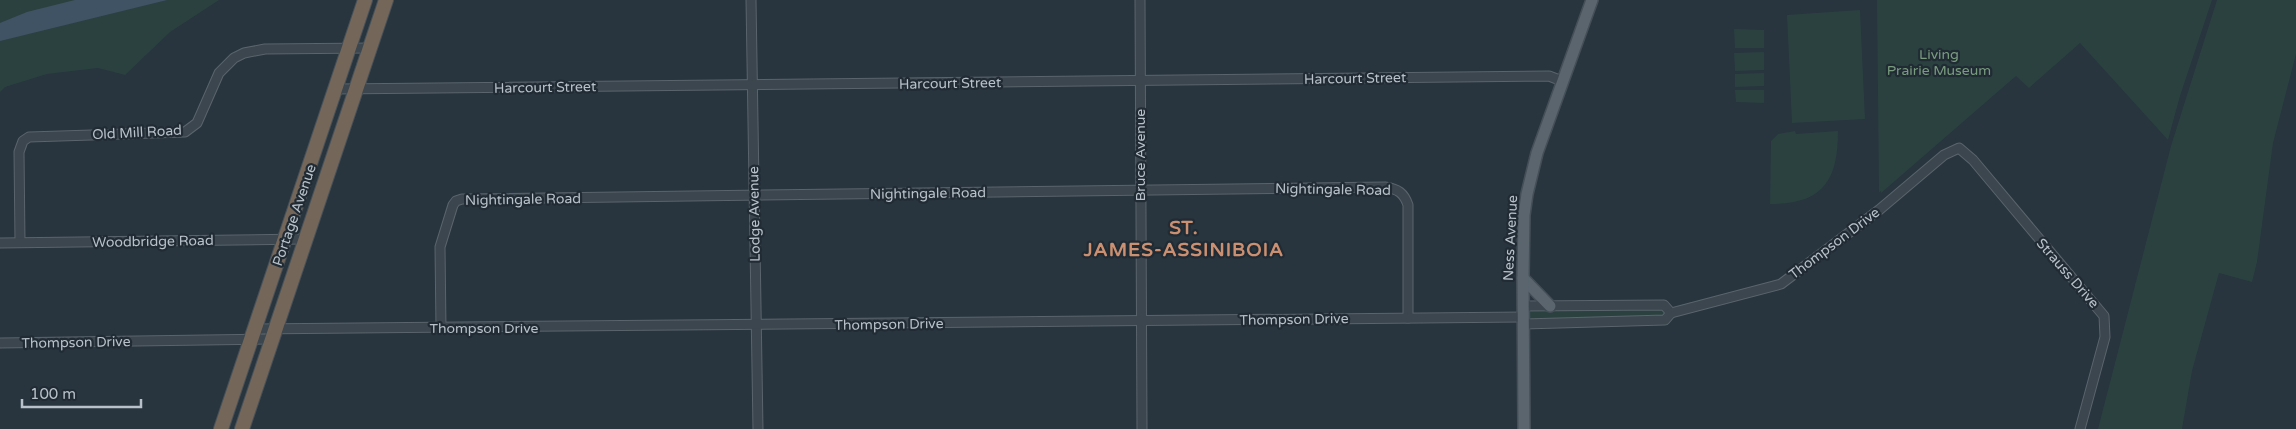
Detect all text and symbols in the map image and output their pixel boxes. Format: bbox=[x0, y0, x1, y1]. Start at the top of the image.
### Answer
park label: Living Prairie Museum bbox=[1887, 46, 1991, 79]
street label: Harcourt Street bbox=[1304, 69, 1407, 88]
street label: Harcourt Street bbox=[899, 74, 1002, 93]
street label: Harcourt Street bbox=[494, 78, 597, 97]
street label: Bruce Avenue bbox=[1132, 109, 1149, 201]
street label: Old Mill Road bbox=[92, 122, 182, 143]
street label: Portage Avenue bbox=[269, 162, 320, 268]
street label: Lodge Avenue bbox=[745, 166, 764, 262]
street label: Nightingale Road bbox=[1275, 180, 1391, 199]
street label: Nightingale Road bbox=[870, 184, 986, 203]
street label: Nightingale Road bbox=[465, 190, 581, 209]
street label: Ness Avenue bbox=[1500, 194, 1521, 281]
street label: Thompson Drive bbox=[1786, 204, 1883, 283]
district label: ST. JAMES-ASSINIBOIA bbox=[1083, 217, 1284, 261]
street label: Woodbridge Road bbox=[92, 232, 214, 251]
street label: Strauss Drive bbox=[2033, 235, 2103, 312]
street label: Thompson Drive bbox=[1239, 310, 1349, 329]
street label: Thompson Drive bbox=[834, 315, 944, 334]
street label: Thompson Drive bbox=[429, 320, 539, 337]
street label: Thompson Drive bbox=[21, 333, 131, 352]
scale bar bbox=[22, 376, 141, 408]
text: 100 m bbox=[30, 385, 76, 403]

